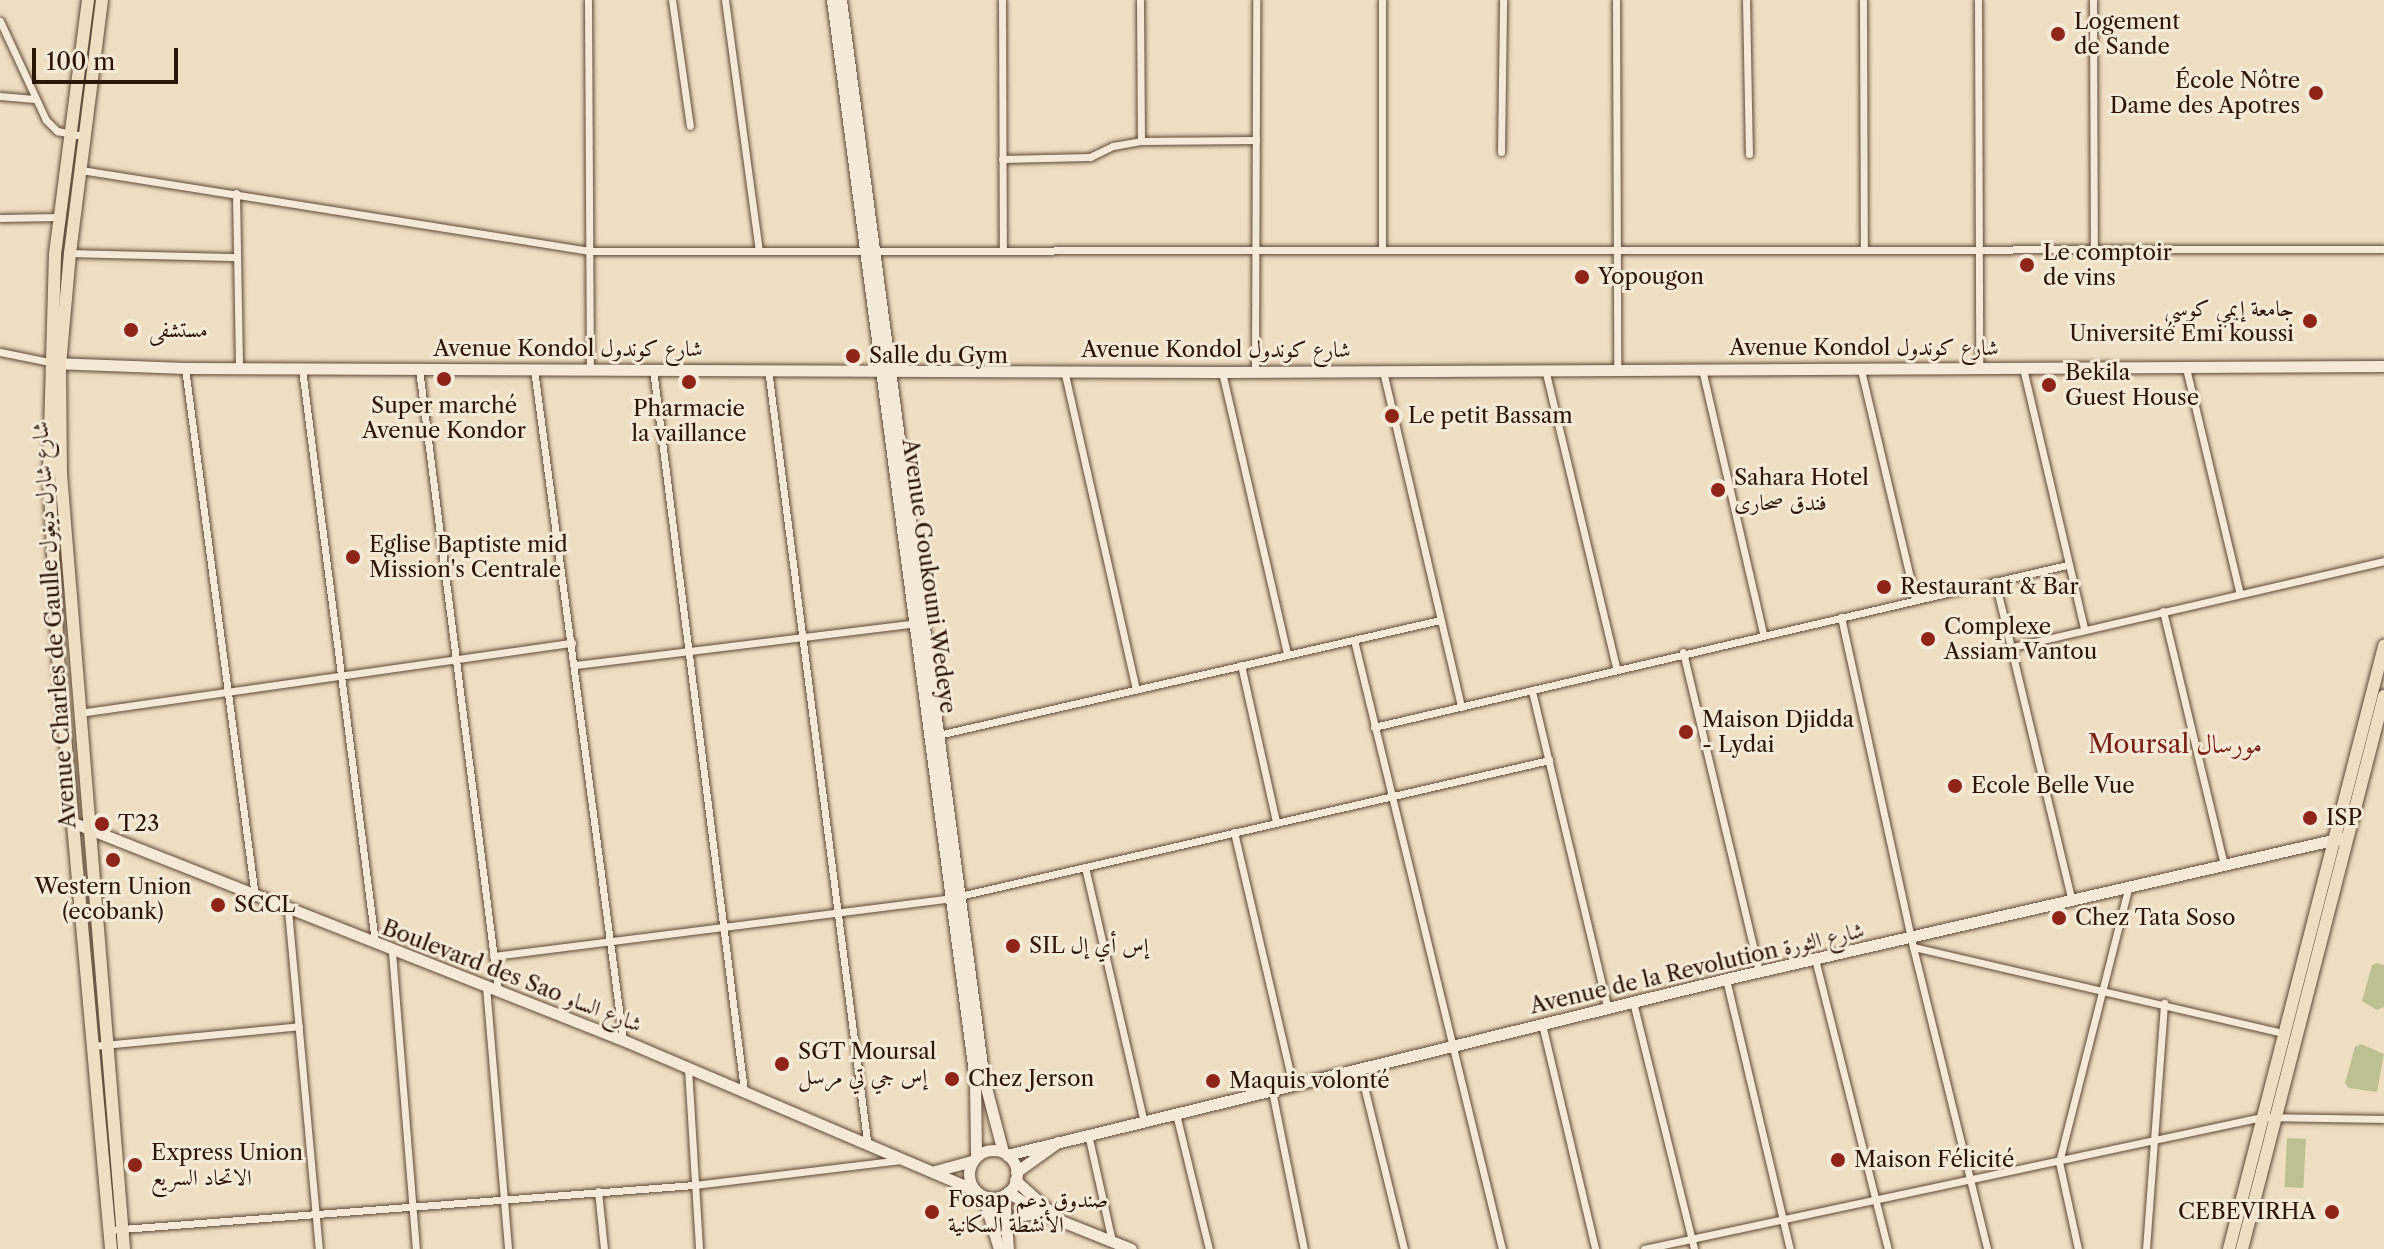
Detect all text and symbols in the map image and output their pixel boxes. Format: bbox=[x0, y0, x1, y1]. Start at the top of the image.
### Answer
place label: Logement de Sande bbox=[2074, 8, 2180, 60]
marker: Logement de Sande bbox=[2049, 25, 2067, 43]
scale bar bbox=[36, 32, 182, 82]
text: 100 m bbox=[46, 47, 115, 76]
place label: École Nôtre Dame des Apotres bbox=[2109, 67, 2300, 118]
marker: École Nôtre Dame des Apotres bbox=[2307, 84, 2325, 102]
place label: Le comptoir de vins bbox=[2043, 239, 2172, 290]
marker: Le comptoir de vins bbox=[2018, 256, 2036, 274]
place label: Yopougon bbox=[1598, 264, 1704, 290]
marker: Yopougon bbox=[1573, 268, 1591, 286]
place label: جامعة إيمي كوسي Université Emi koussi bbox=[2069, 295, 2294, 346]
marker: جامعة إيمي كوسي Université Emi koussi bbox=[2301, 312, 2319, 330]
place label: مستشفى bbox=[149, 317, 208, 343]
marker: مستشفى bbox=[120, 319, 142, 341]
street label: Avenue Kondol شارع كوندول bbox=[1729, 335, 1999, 361]
street label: Avenue Kondol شارع كوندول bbox=[433, 336, 703, 362]
street label: Avenue Kondol شارع كوندول bbox=[1081, 337, 1351, 363]
place label: Salle du Gym bbox=[869, 343, 1008, 369]
marker: Salle du Gym bbox=[844, 347, 862, 365]
place label: Bekila Guest House bbox=[2065, 359, 2199, 410]
marker: Super marché Avenue Kondor bbox=[435, 370, 453, 388]
marker: Pharmacie la vaillance bbox=[680, 373, 698, 391]
marker: Bekila Guest House bbox=[2040, 376, 2058, 394]
place label: Super marché Avenue Kondor bbox=[362, 392, 526, 444]
place label: Pharmacie la vaillance bbox=[631, 395, 747, 446]
place label: Le petit Bassam bbox=[1408, 403, 1573, 429]
marker: Le petit Bassam bbox=[1383, 407, 1401, 425]
street label: Avenue Charles de Gaulle شارع شارل ديغول bbox=[27, 420, 81, 830]
street label: Avenue Goukouni Wedeye bbox=[897, 437, 961, 715]
place label: Sahara Hotel فندق صحارى bbox=[1734, 464, 1869, 516]
marker: Sahara Hotel فندق صحارى bbox=[1709, 481, 1727, 499]
place label: Eglise Baptiste mid Mission's Centrale bbox=[369, 531, 568, 582]
marker: Eglise Baptiste mid Mission's Centrale bbox=[344, 548, 362, 566]
place label: Restaurant & Bar bbox=[1900, 574, 2079, 600]
marker: Restaurant & Bar bbox=[1875, 578, 1893, 596]
place label: Complexe Assiam Vantou bbox=[1944, 613, 2098, 664]
marker: Complexe Assiam Vantou bbox=[1919, 630, 1937, 648]
place label: Maison Djidda - Lydai bbox=[1702, 706, 1854, 758]
marker: Maison Djidda - Lydai bbox=[1677, 723, 1695, 741]
district label: Moursal مورسال bbox=[2088, 729, 2262, 761]
place label: Ecole Belle Vue bbox=[1971, 773, 2135, 799]
marker: Ecole Belle Vue bbox=[1946, 777, 1964, 795]
place label: ISP bbox=[2326, 805, 2362, 831]
marker: ISP bbox=[2301, 809, 2319, 827]
place label: T23 bbox=[118, 811, 159, 837]
marker: T23 bbox=[93, 815, 111, 833]
marker: Western Union (ecobank) bbox=[104, 851, 122, 869]
place label: Western Union (ecobank) bbox=[34, 873, 192, 924]
place label: SCCL bbox=[234, 892, 296, 918]
marker: SCCL bbox=[209, 896, 227, 914]
place label: Chez Tata Soso bbox=[2075, 905, 2236, 931]
marker: Chez Tata Soso bbox=[2050, 909, 2068, 927]
street label: Boulevard des Sao شارع الساو bbox=[378, 914, 646, 1038]
street label: Avenue de la Revolution شارع الثورة bbox=[1527, 917, 1867, 1019]
place label: SIL إس أي إل bbox=[1029, 933, 1149, 959]
marker: SIL إس أي إل bbox=[1004, 937, 1022, 955]
place label: SGT Moursal إس جي تي مرسل bbox=[798, 1038, 937, 1090]
marker: SGT Moursal إس جي تي مرسل bbox=[773, 1055, 791, 1073]
place label: Chez Jerson bbox=[968, 1066, 1094, 1092]
place label: Maquis volonté bbox=[1229, 1068, 1390, 1094]
marker: Chez Jerson bbox=[943, 1070, 961, 1088]
marker: Maquis volonté bbox=[1204, 1072, 1222, 1090]
place label: Express Union الاتحاد السريع bbox=[151, 1139, 303, 1190]
place label: Maison Félicité bbox=[1854, 1147, 2014, 1173]
marker: Maison Félicité bbox=[1829, 1151, 1847, 1169]
marker: Express Union الاتحاد السريع bbox=[126, 1156, 144, 1174]
place label: Fosap صندوق دعم الأنشطة السكانية bbox=[948, 1186, 1108, 1238]
place label: CEBEVIRHA bbox=[2178, 1199, 2316, 1225]
marker: Fosap صندوق دعم الأنشطة السكانية bbox=[923, 1203, 941, 1221]
marker: CEBEVIRHA bbox=[2323, 1203, 2341, 1221]

